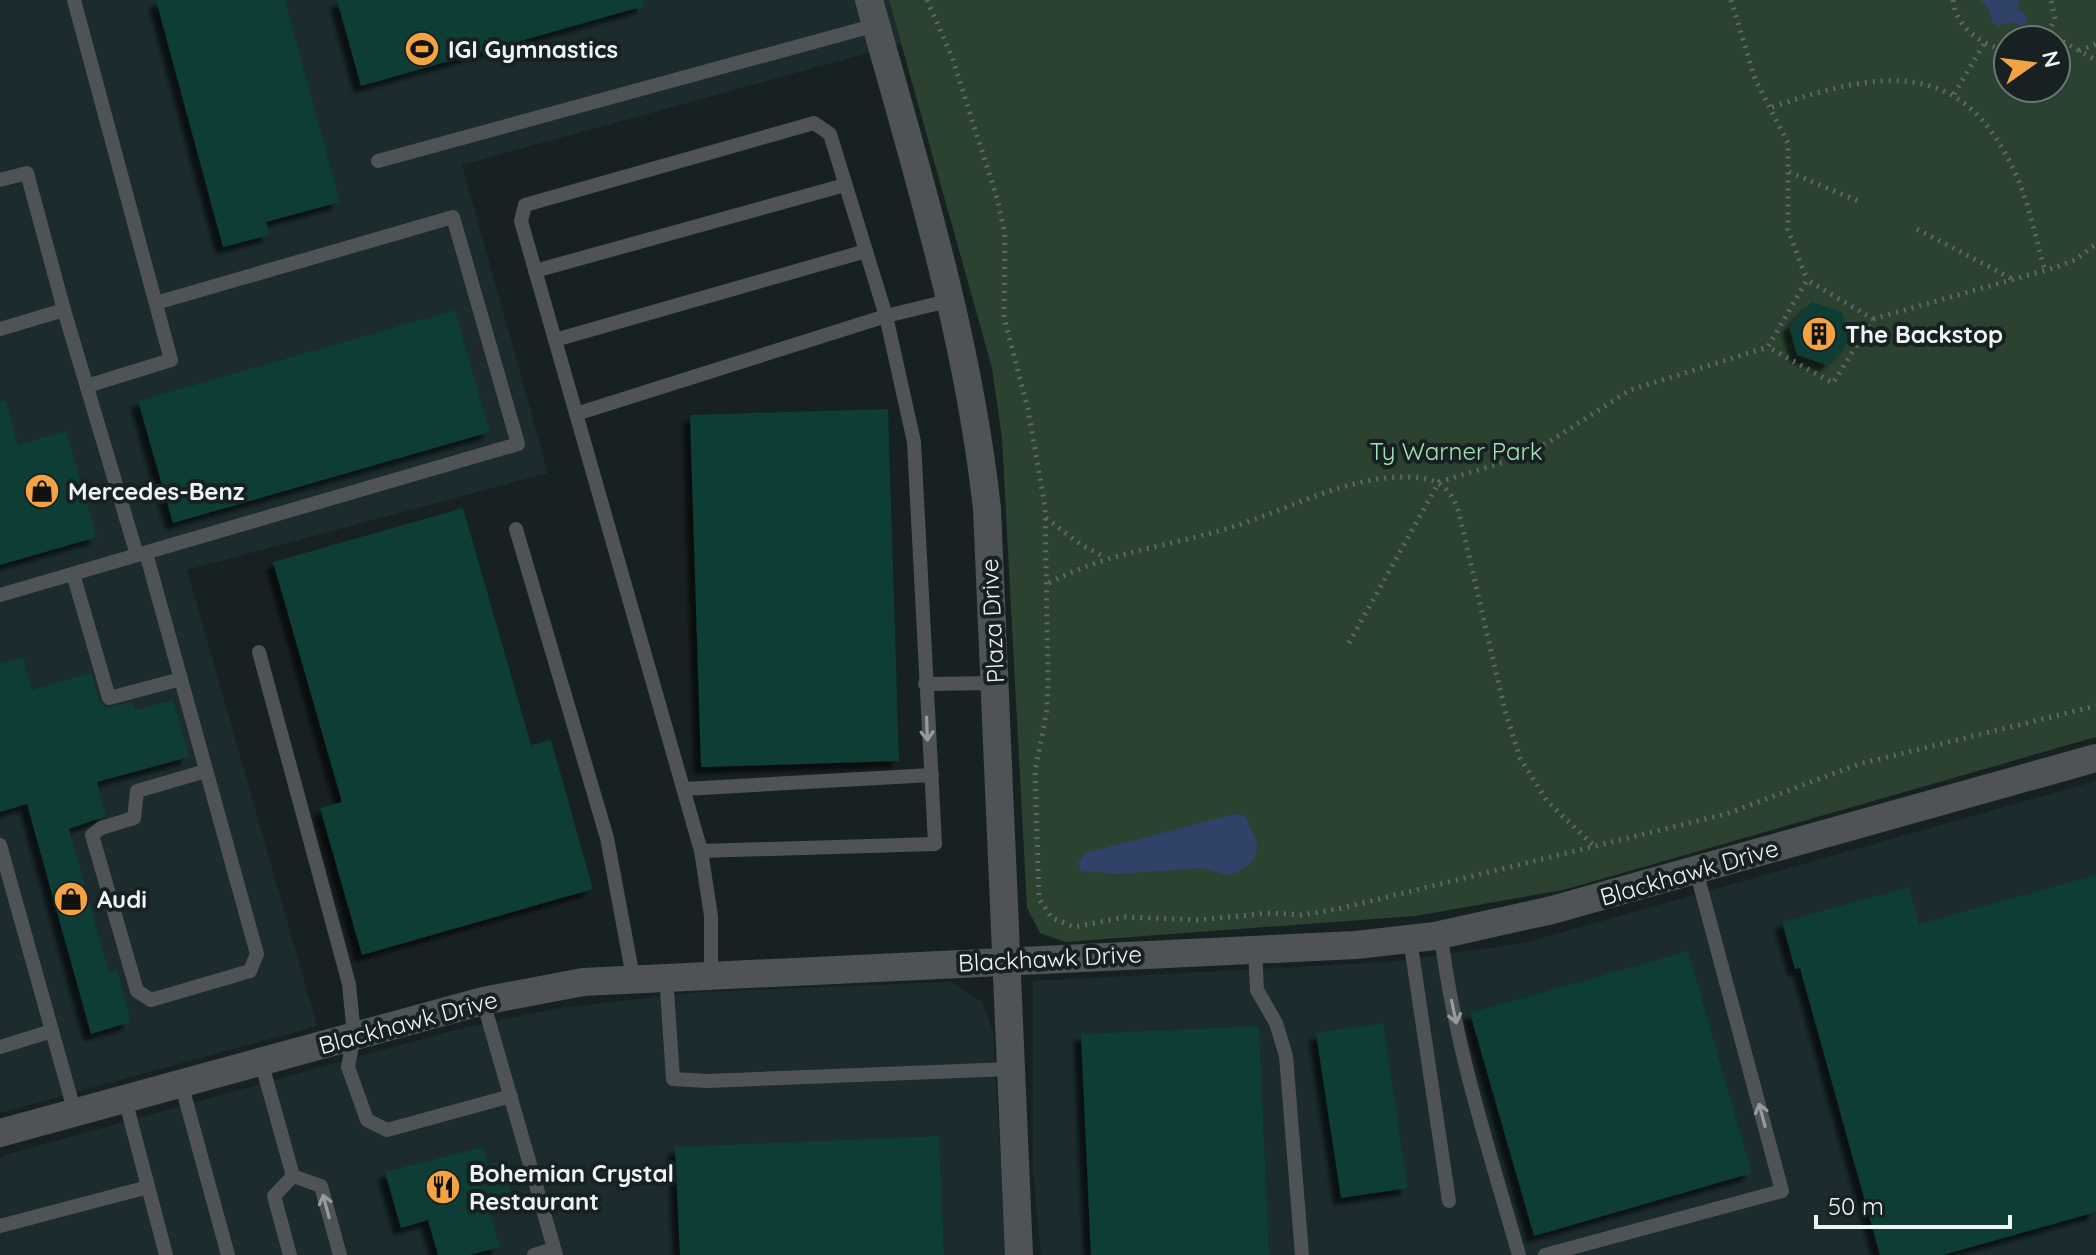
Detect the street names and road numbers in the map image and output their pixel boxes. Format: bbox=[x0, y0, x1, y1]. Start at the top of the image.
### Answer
street label: Plaza Drive bbox=[974, 558, 1010, 684]
street label: Blackhawk Drive bbox=[1596, 832, 1782, 912]
street label: Blackhawk Drive bbox=[957, 938, 1143, 978]
street label: Blackhawk Drive bbox=[315, 984, 501, 1060]

